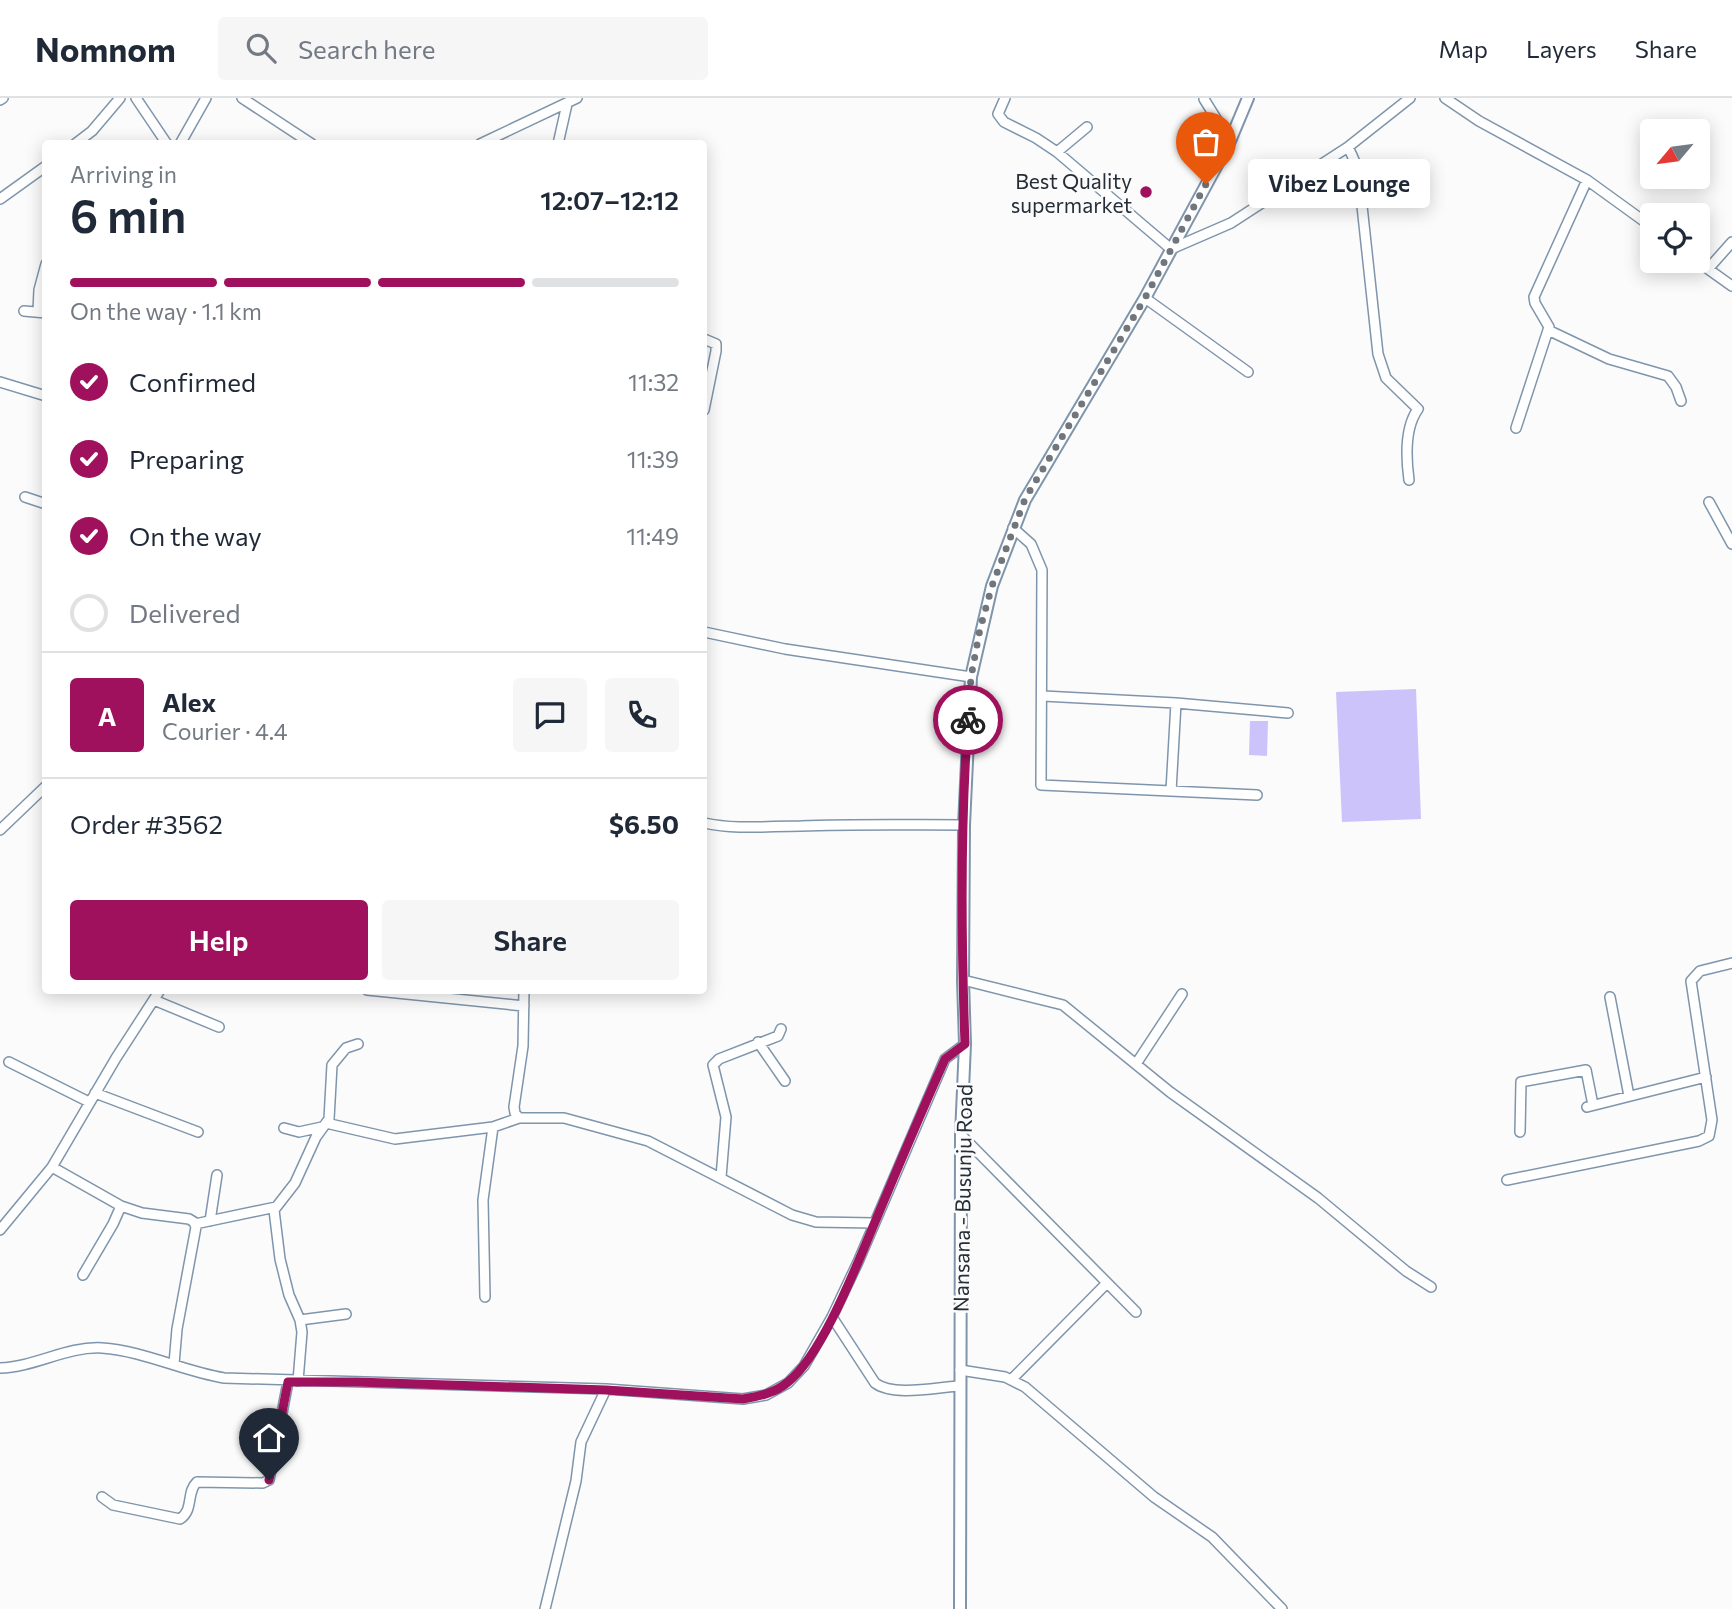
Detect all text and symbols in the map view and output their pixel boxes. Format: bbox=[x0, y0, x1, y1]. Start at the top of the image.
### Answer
search box bbox=[218, 17, 708, 80]
text: Nomnom bbox=[35, 28, 176, 69]
icon: search bbox=[242, 29, 280, 67]
text: Search here bbox=[298, 33, 435, 64]
text: Map bbox=[1439, 34, 1488, 63]
text: Layers bbox=[1526, 34, 1597, 63]
text: Share bbox=[1635, 34, 1697, 63]
pin bbox=[1176, 112, 1236, 184]
north arrow bbox=[1640, 119, 1710, 189]
map controls bbox=[1640, 119, 1710, 273]
icon: bag bbox=[1187, 123, 1225, 161]
text: Arriving in bbox=[70, 160, 177, 188]
callout: Vibez Lounge bbox=[1248, 160, 1430, 208]
place label: Best Quality supermarket bbox=[1011, 168, 1132, 217]
text: Vibez Lounge bbox=[1268, 169, 1410, 197]
text: 12:07–12:12 bbox=[540, 184, 679, 215]
marker: Best Quality supermarket bbox=[1138, 184, 1154, 200]
text: 6 min bbox=[70, 186, 186, 242]
button: locate bbox=[1640, 203, 1710, 273]
text: On the way · 1.1 km bbox=[70, 297, 262, 325]
icon: check bbox=[70, 363, 108, 401]
text: Confirmed bbox=[129, 366, 256, 397]
text: 11:32 bbox=[628, 368, 679, 396]
icon: check bbox=[70, 440, 108, 478]
text: Preparing bbox=[129, 443, 244, 474]
text: 11:39 bbox=[627, 445, 679, 473]
icon: check bbox=[70, 517, 108, 555]
text: On the way bbox=[129, 520, 262, 551]
text: 11:49 bbox=[626, 522, 679, 550]
text: Delivered bbox=[129, 597, 240, 628]
button: chat bbox=[513, 678, 587, 752]
button: phone bbox=[605, 678, 679, 752]
courier bbox=[933, 685, 1003, 755]
text: Alex bbox=[162, 686, 216, 717]
text: A bbox=[98, 700, 116, 731]
icon: bike bbox=[949, 701, 987, 739]
text: Courier · 4.4 bbox=[162, 717, 288, 745]
text: Order #3562 bbox=[70, 808, 223, 839]
text: $6.50 bbox=[609, 808, 679, 839]
button: Help bbox=[70, 900, 368, 980]
button: Share bbox=[382, 900, 679, 980]
street label: Nansana - Busunju Road bbox=[948, 1084, 976, 1312]
pin bbox=[239, 1408, 299, 1480]
icon: home bbox=[250, 1419, 288, 1457]

